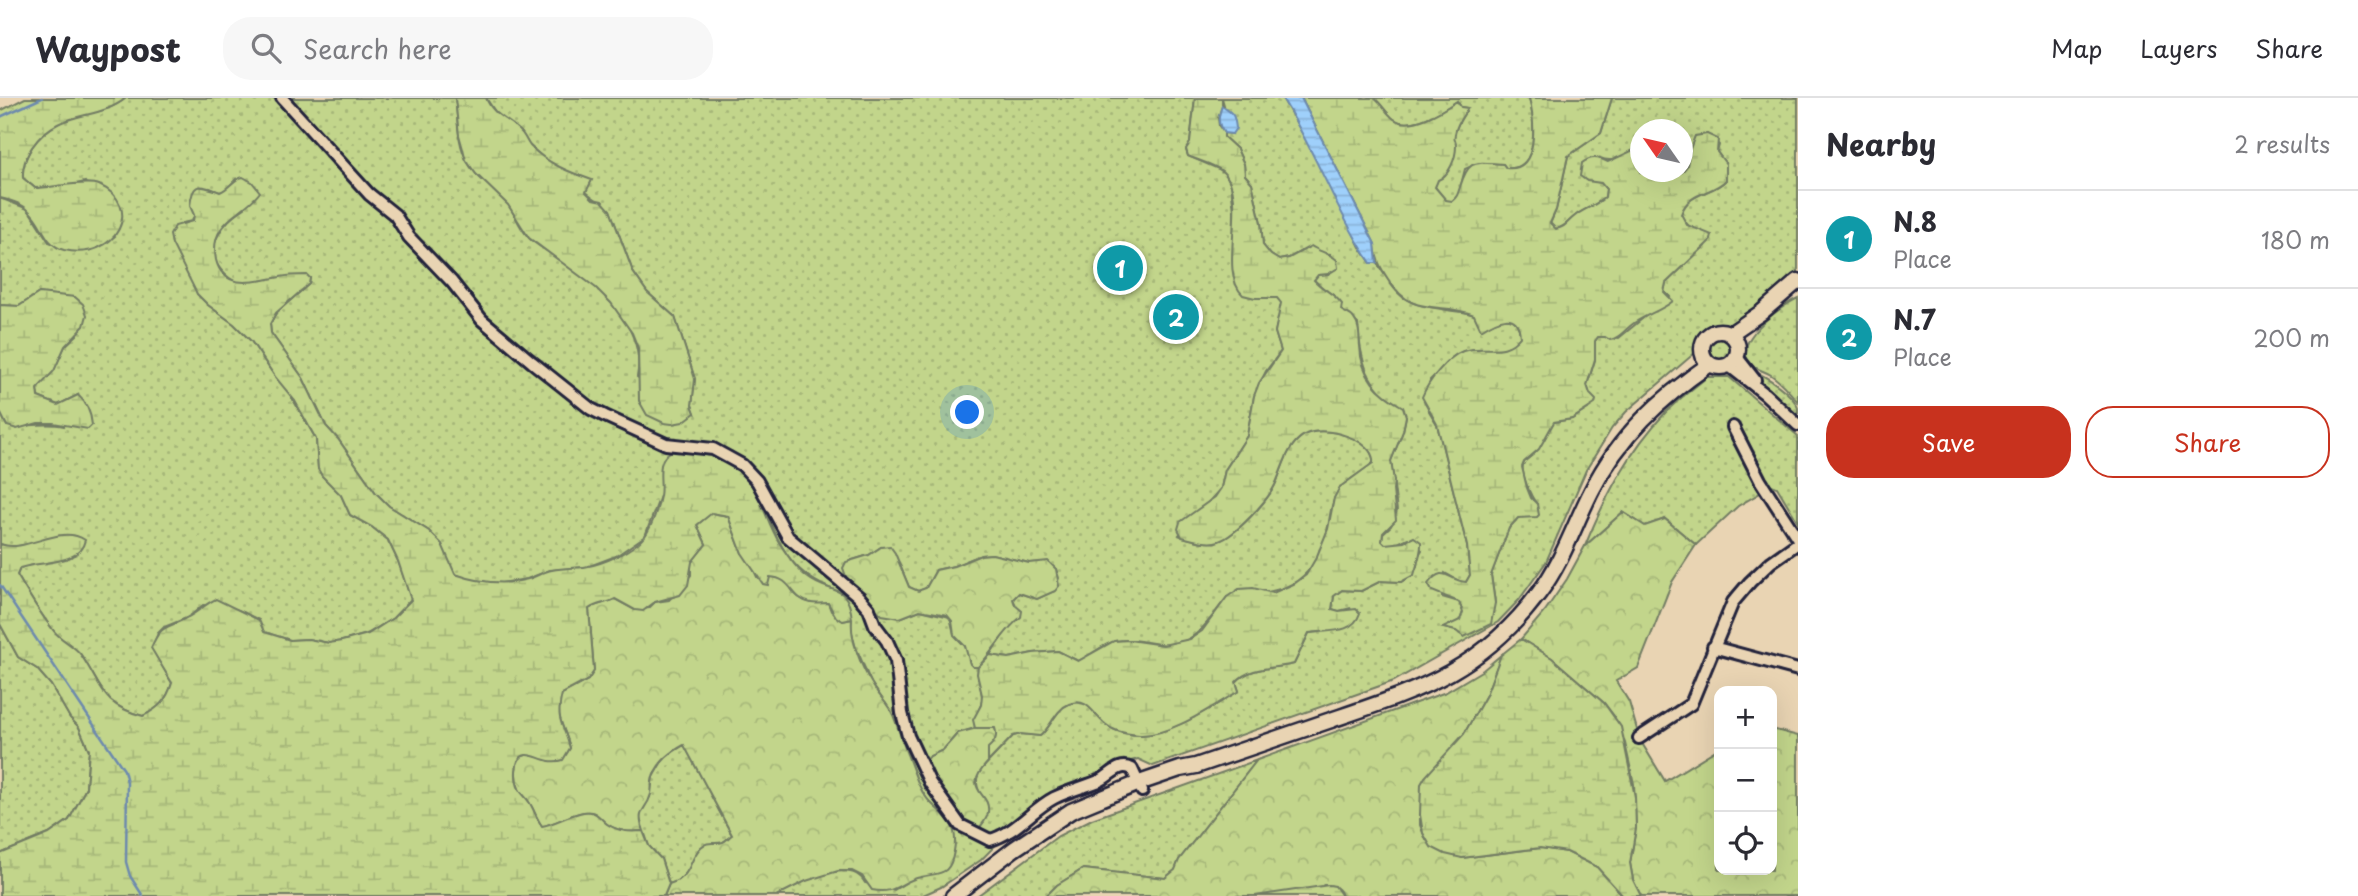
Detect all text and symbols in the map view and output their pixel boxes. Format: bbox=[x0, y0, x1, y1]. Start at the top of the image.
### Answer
search box bbox=[223, 17, 713, 80]
text: Waypost bbox=[35, 23, 181, 73]
icon: search bbox=[247, 29, 285, 67]
text: Search here bbox=[303, 29, 452, 68]
text: Map bbox=[2051, 30, 2102, 66]
text: Layers bbox=[2140, 30, 2217, 66]
text: Share bbox=[2255, 30, 2323, 66]
north arrow bbox=[1630, 119, 1693, 182]
text: Nearby bbox=[1826, 121, 1936, 166]
text: 2 results bbox=[2234, 126, 2330, 161]
text: N.8 bbox=[1893, 202, 1937, 241]
text: 1 bbox=[1844, 222, 1855, 257]
text: 180 m bbox=[2261, 222, 2330, 257]
text: Place bbox=[1893, 241, 1952, 276]
pin: 1 bbox=[1097, 242, 1143, 294]
pin: 2 bbox=[1153, 291, 1199, 343]
text: N.7 bbox=[1893, 300, 1936, 339]
text: 2 bbox=[1841, 320, 1857, 355]
text: 200 m bbox=[2253, 320, 2330, 355]
text: Place bbox=[1893, 339, 1952, 374]
your location bbox=[950, 395, 984, 429]
button: Save bbox=[1826, 406, 2071, 478]
button: Share bbox=[2085, 406, 2330, 478]
map controls bbox=[1714, 686, 1777, 875]
button: + bbox=[1714, 686, 1777, 749]
button: − bbox=[1714, 749, 1777, 812]
button: locate bbox=[1714, 812, 1777, 875]

